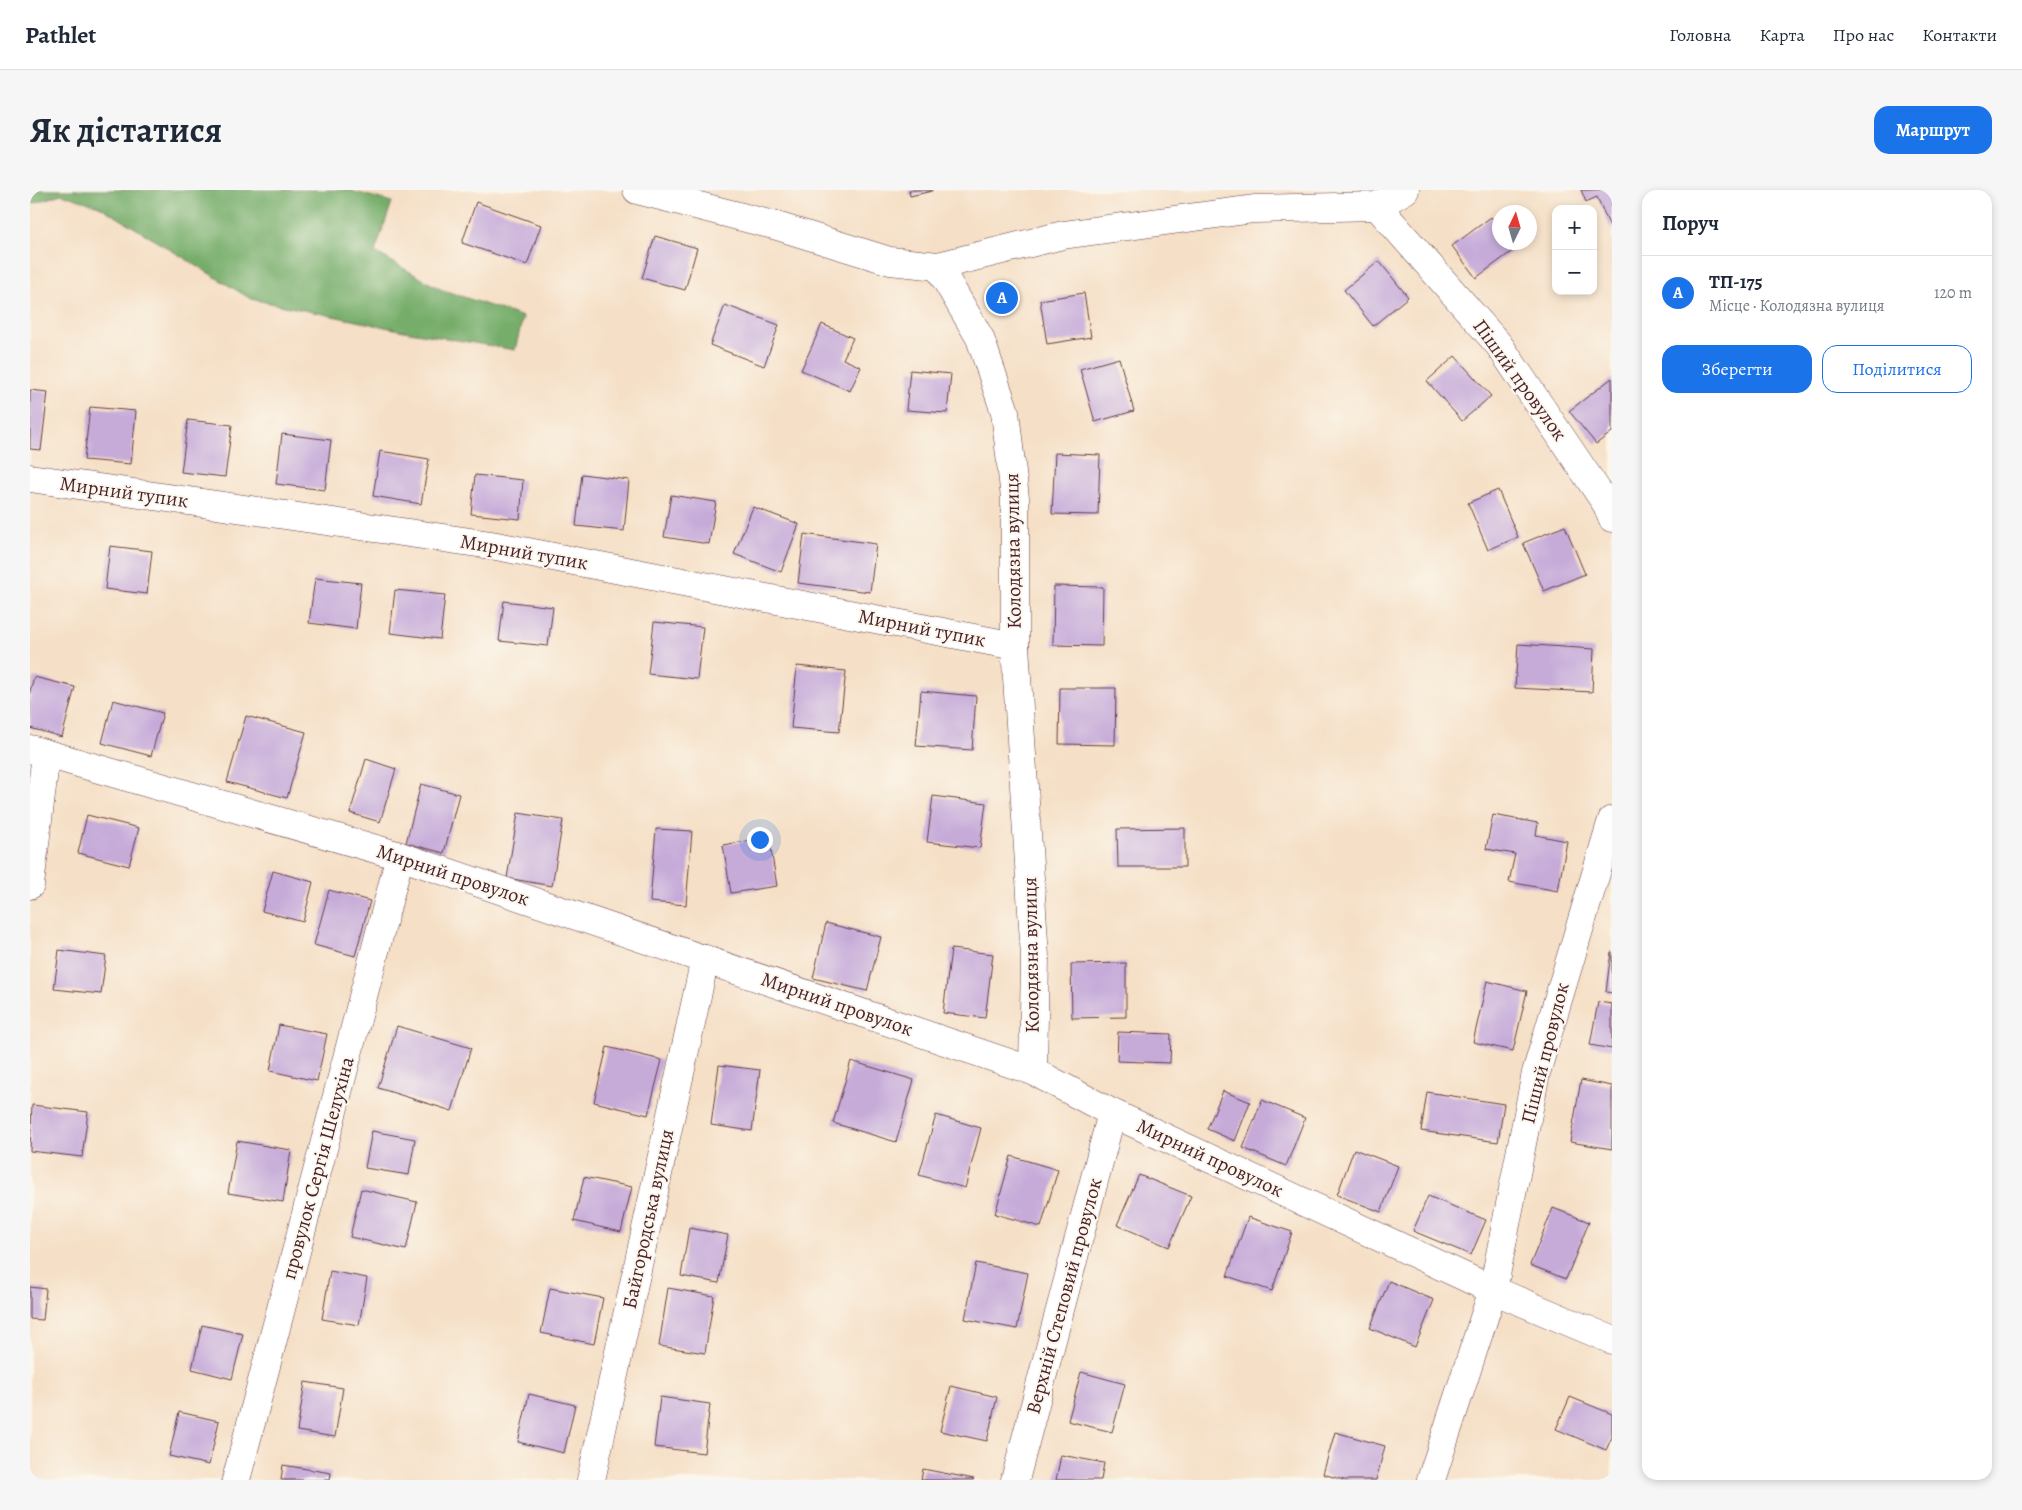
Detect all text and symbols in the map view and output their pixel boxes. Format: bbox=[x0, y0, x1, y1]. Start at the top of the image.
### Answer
text: Pathlet bbox=[25, 19, 96, 51]
text: Головна bbox=[1669, 23, 1731, 47]
text: Карта bbox=[1759, 23, 1805, 47]
text: Про нас bbox=[1833, 23, 1894, 47]
text: Контакти bbox=[1922, 23, 1997, 47]
text: Як дістатися bbox=[30, 106, 222, 154]
button: Маршрут bbox=[1874, 106, 1992, 154]
north arrow bbox=[1492, 205, 1537, 250]
map controls bbox=[1552, 205, 1597, 295]
button: + bbox=[1552, 205, 1597, 250]
text: Поруч bbox=[1662, 209, 1719, 237]
button: − bbox=[1552, 250, 1597, 295]
text: ТП-175 bbox=[1709, 269, 1763, 295]
pin: A bbox=[986, 279, 1018, 317]
text: A bbox=[1673, 282, 1683, 304]
text: 120 m bbox=[1934, 282, 1972, 304]
text: Місце · Колодязна вулиця bbox=[1709, 295, 1885, 317]
street label: Піший провулок bbox=[1467, 314, 1573, 446]
button: Зберегти bbox=[1662, 345, 1812, 393]
button: Поділитися bbox=[1822, 345, 1972, 393]
street label: Мирний тупик bbox=[58, 470, 190, 514]
street label: Колодязна вулиця bbox=[998, 473, 1028, 629]
street label: Мирний тупик bbox=[458, 527, 590, 577]
street label: Мирний тупик bbox=[856, 602, 988, 654]
your location bbox=[747, 827, 773, 853]
street label: Мирний провулок bbox=[373, 838, 533, 912]
street label: Колодязна вулиця bbox=[1016, 877, 1046, 1033]
street label: Мирний провулок bbox=[757, 965, 917, 1043]
street label: Піший провулок bbox=[1514, 980, 1576, 1126]
street label: провулок Сергія Шелухіна bbox=[275, 1053, 361, 1282]
street label: Мирний провулок bbox=[1132, 1112, 1288, 1204]
street label: Байгородська вулиця bbox=[616, 1127, 680, 1311]
street label: Верхній Степовий провулок bbox=[1019, 1175, 1109, 1417]

